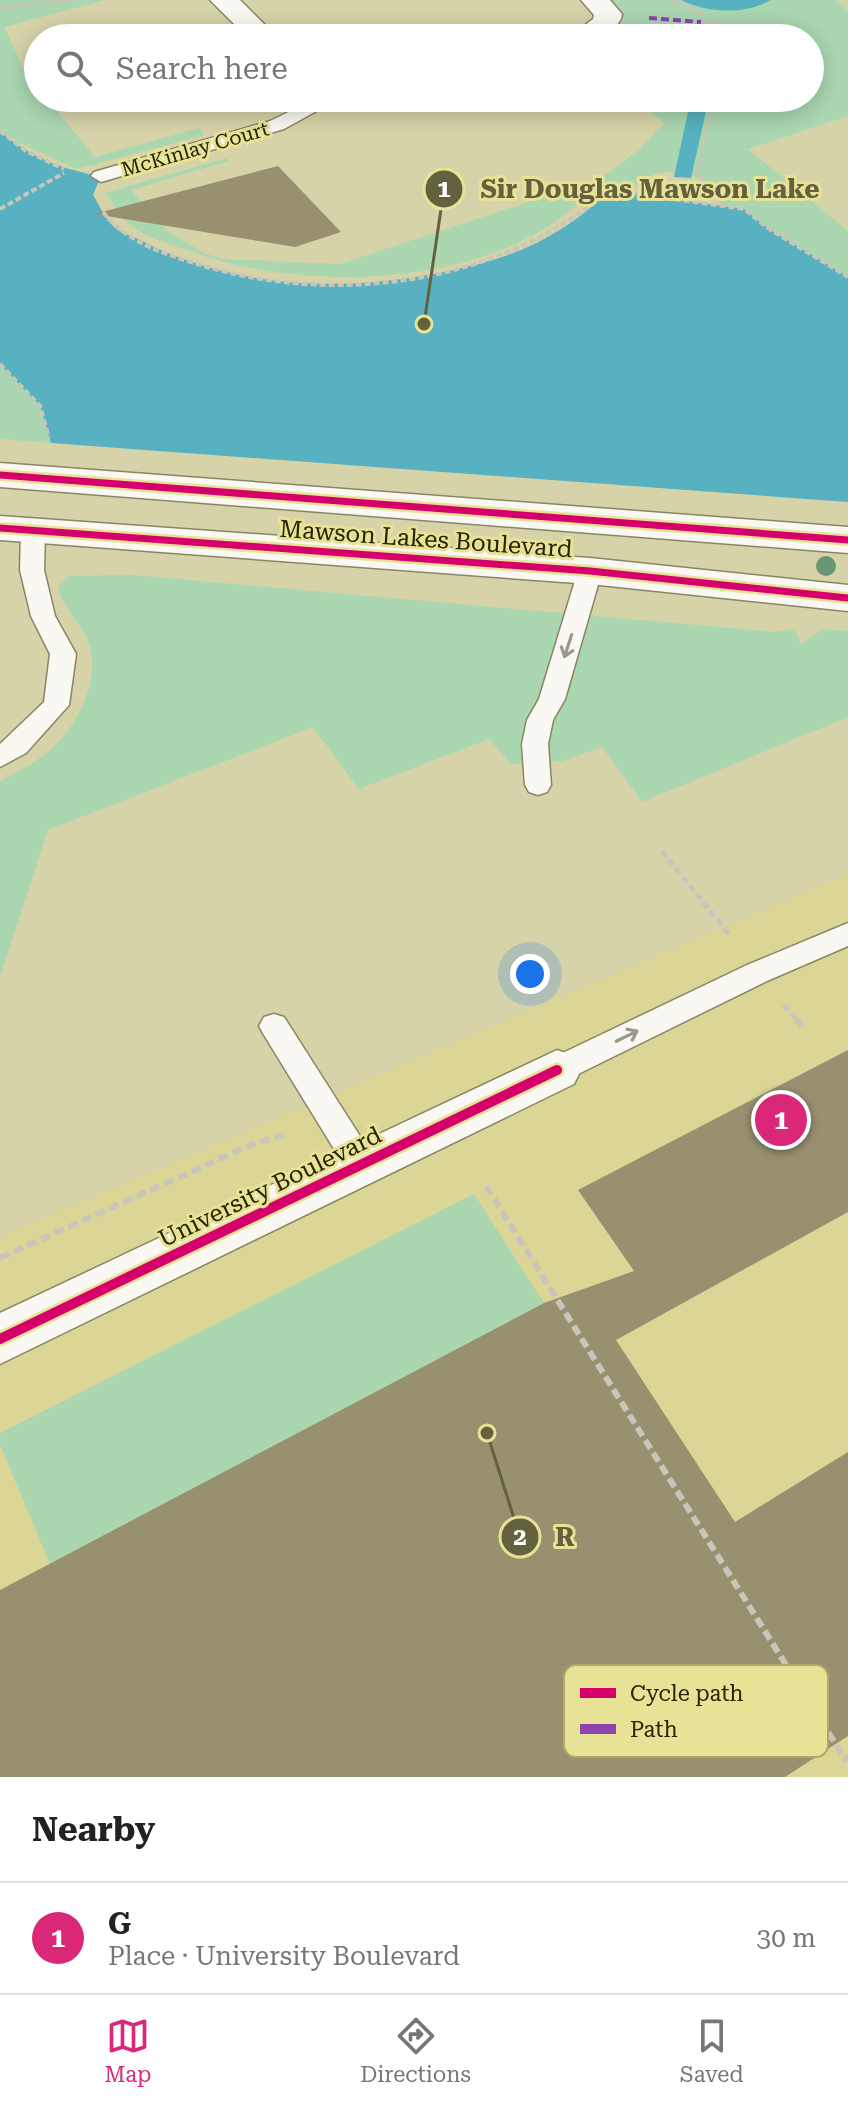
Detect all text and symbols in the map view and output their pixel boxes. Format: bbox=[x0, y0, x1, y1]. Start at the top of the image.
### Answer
search box bbox=[24, 24, 824, 112]
icon: search bbox=[52, 46, 96, 90]
text: Search here bbox=[116, 51, 288, 86]
street label: McKinlay Court bbox=[119, 116, 272, 182]
callout: Sir Douglas Mawson Lake bbox=[424, 164, 835, 214]
text: Sir Douglas Mawson Lake bbox=[480, 174, 820, 204]
text: 1 bbox=[437, 175, 451, 203]
street label: Mawson Lakes Boulevard bbox=[279, 515, 573, 563]
one-way arrow bbox=[560, 632, 575, 658]
your location bbox=[510, 954, 550, 994]
one-way arrow bbox=[614, 1028, 638, 1043]
pin: 1 bbox=[755, 1090, 807, 1150]
street label: University Boulevard bbox=[154, 1121, 386, 1253]
callout: R bbox=[500, 1512, 591, 1562]
text: R bbox=[555, 1522, 575, 1552]
text: 2 bbox=[513, 1523, 527, 1551]
legend bbox=[564, 1665, 828, 1757]
text: Cycle path bbox=[630, 1681, 744, 1706]
text: Path bbox=[630, 1717, 678, 1742]
text: Nearby bbox=[32, 1809, 155, 1849]
text: G bbox=[108, 1906, 131, 1941]
text: 1 bbox=[51, 1923, 65, 1953]
text: 30 m bbox=[757, 1923, 816, 1953]
text: Place · University Boulevard bbox=[108, 1941, 460, 1971]
tab: Map bbox=[104, 2014, 151, 2087]
tab: Directions bbox=[360, 2014, 471, 2087]
tab: Saved bbox=[680, 2014, 744, 2087]

